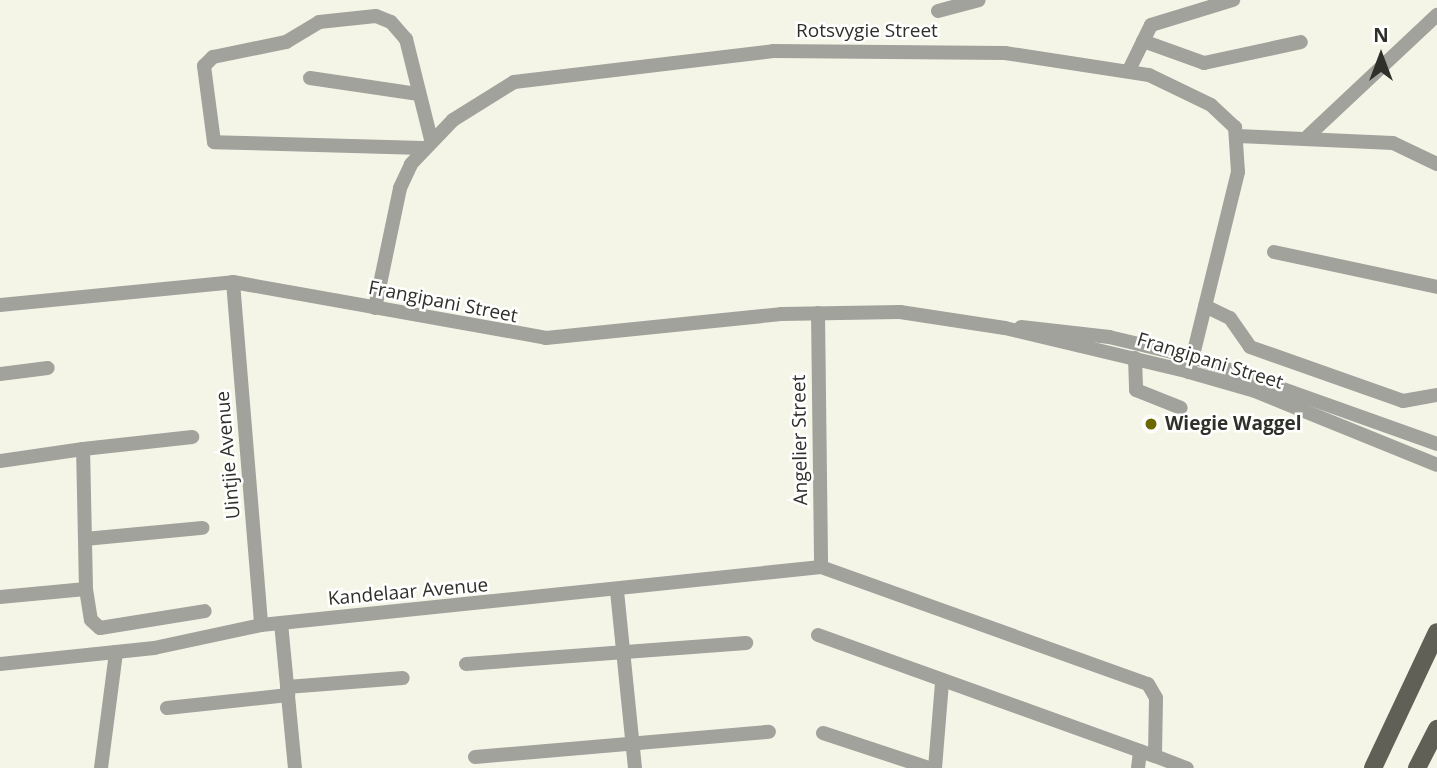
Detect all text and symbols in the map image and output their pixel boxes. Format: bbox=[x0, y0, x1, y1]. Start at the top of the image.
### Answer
street label: Rotsvygie Street bbox=[796, 20, 938, 42]
north arrow bbox=[1346, 21, 1416, 91]
text: N bbox=[1373, 22, 1389, 48]
street label: Frangipani Street bbox=[366, 276, 520, 328]
street label: Frangipani Street bbox=[1134, 328, 1286, 394]
street label: Angelier Street bbox=[787, 374, 813, 506]
street label: Uintjie Avenue bbox=[211, 390, 245, 520]
place label: Wiegie Waggel bbox=[1165, 413, 1301, 435]
marker: Wiegie Waggel bbox=[1143, 416, 1159, 432]
street label: Kandelaar Avenue bbox=[327, 574, 489, 610]

